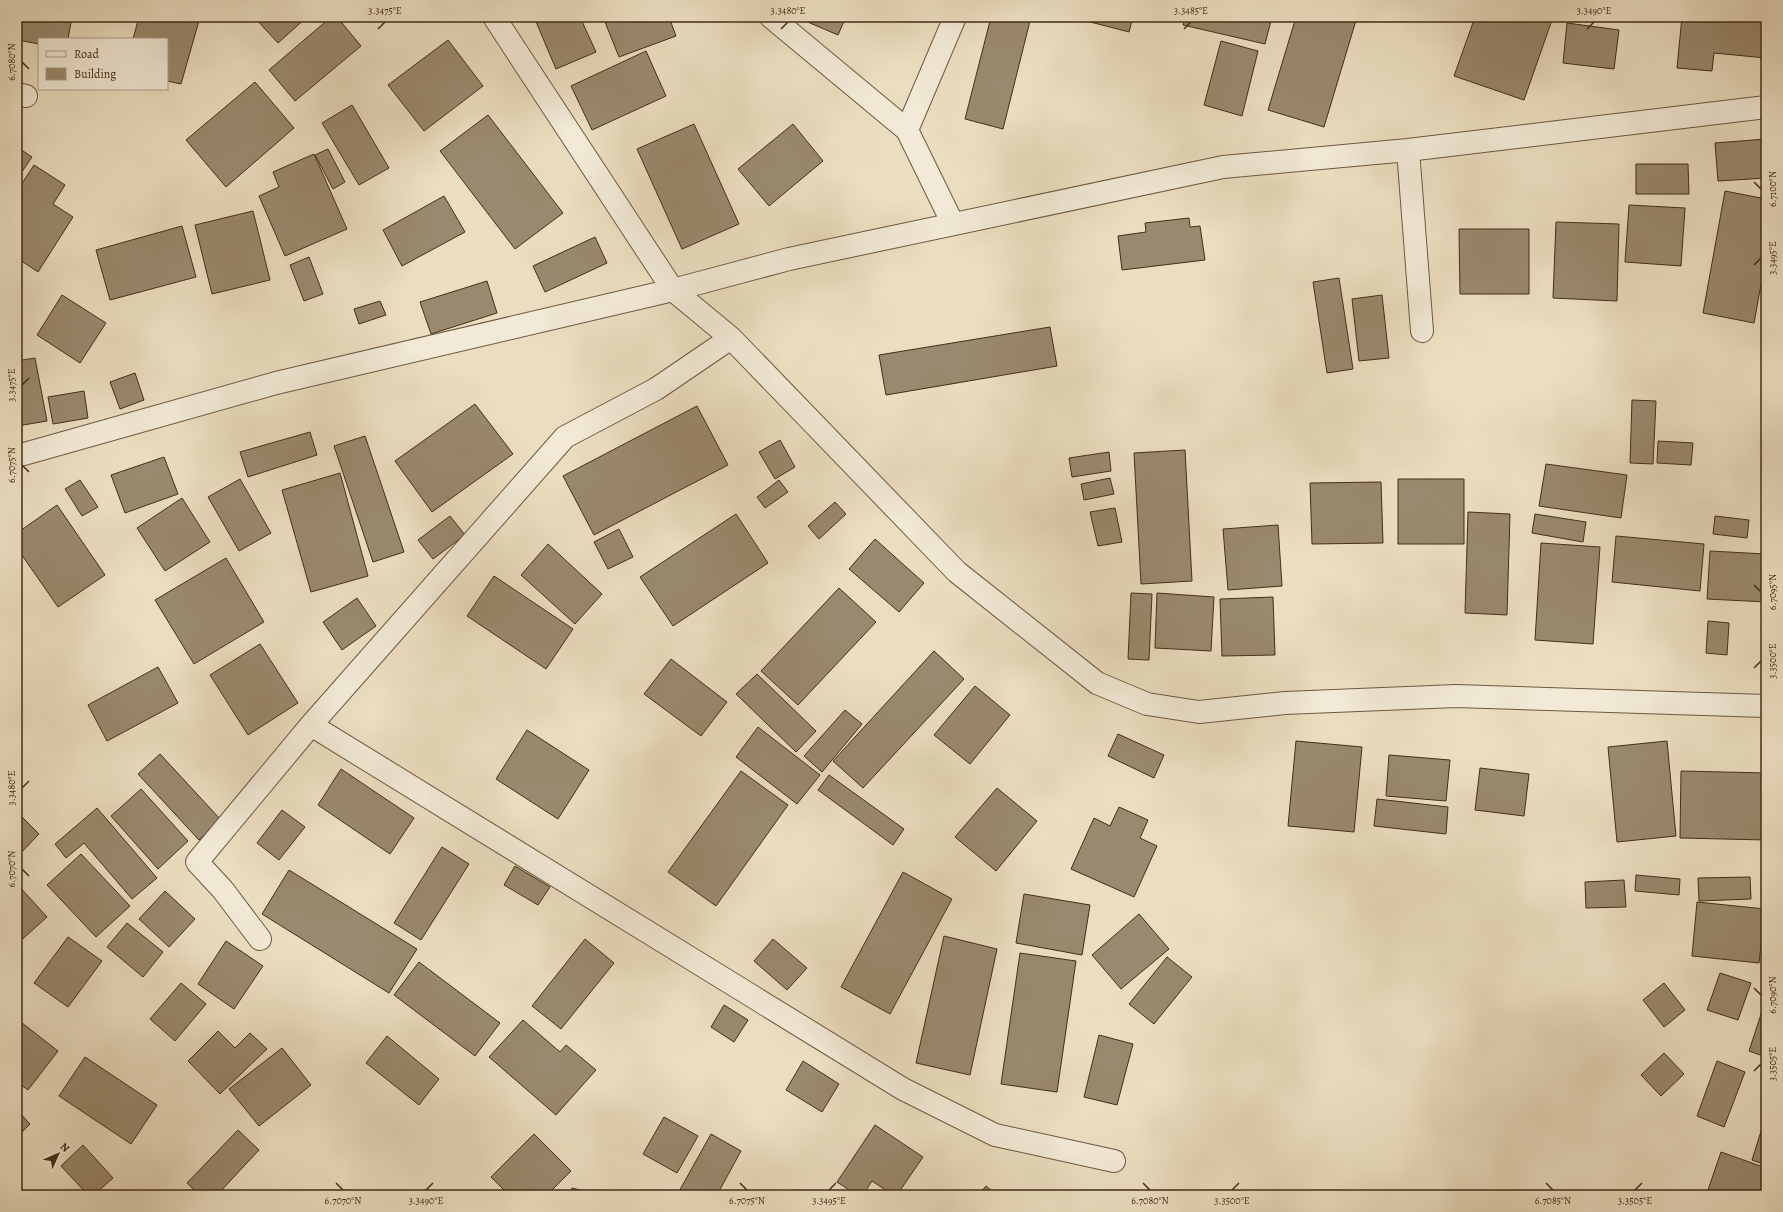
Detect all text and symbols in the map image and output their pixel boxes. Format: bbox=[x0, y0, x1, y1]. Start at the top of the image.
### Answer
text: 3.3475°E bbox=[368, 4, 402, 17]
text: 3.3480°E bbox=[770, 4, 806, 17]
text: 3.3485°E bbox=[1174, 4, 1208, 17]
text: 3.3490°E bbox=[1577, 4, 1611, 17]
legend bbox=[38, 38, 168, 90]
text: 6.7080°N bbox=[5, 43, 18, 81]
text: Road bbox=[74, 46, 100, 62]
text: Building bbox=[74, 66, 116, 82]
text: 6.7100°N bbox=[1766, 171, 1779, 207]
text: 3.3495°E bbox=[1766, 241, 1779, 275]
text: 3.3475°E bbox=[5, 368, 18, 402]
text: 6.7075°N bbox=[5, 447, 18, 483]
text: 6.7095°N bbox=[1766, 574, 1779, 610]
text: 3.3500°E bbox=[1766, 643, 1779, 679]
text: 3.3480°E bbox=[5, 770, 18, 806]
text: 6.7070°N bbox=[5, 851, 18, 887]
text: 6.7090°N bbox=[1766, 976, 1779, 1014]
text: 3.3505°E bbox=[1766, 1047, 1779, 1081]
north arrow bbox=[38, 1134, 78, 1174]
text: N bbox=[57, 1139, 73, 1155]
text: 6.7070°N bbox=[325, 1194, 361, 1207]
text: 3.3490°E bbox=[409, 1194, 443, 1207]
text: 6.7075°N bbox=[729, 1194, 765, 1207]
text: 3.3495°E bbox=[812, 1194, 846, 1207]
text: 6.7080°N bbox=[1131, 1194, 1169, 1207]
text: 3.3500°E bbox=[1214, 1194, 1250, 1207]
text: 6.7085°N bbox=[1535, 1194, 1571, 1207]
text: 3.3505°E bbox=[1618, 1194, 1652, 1207]

